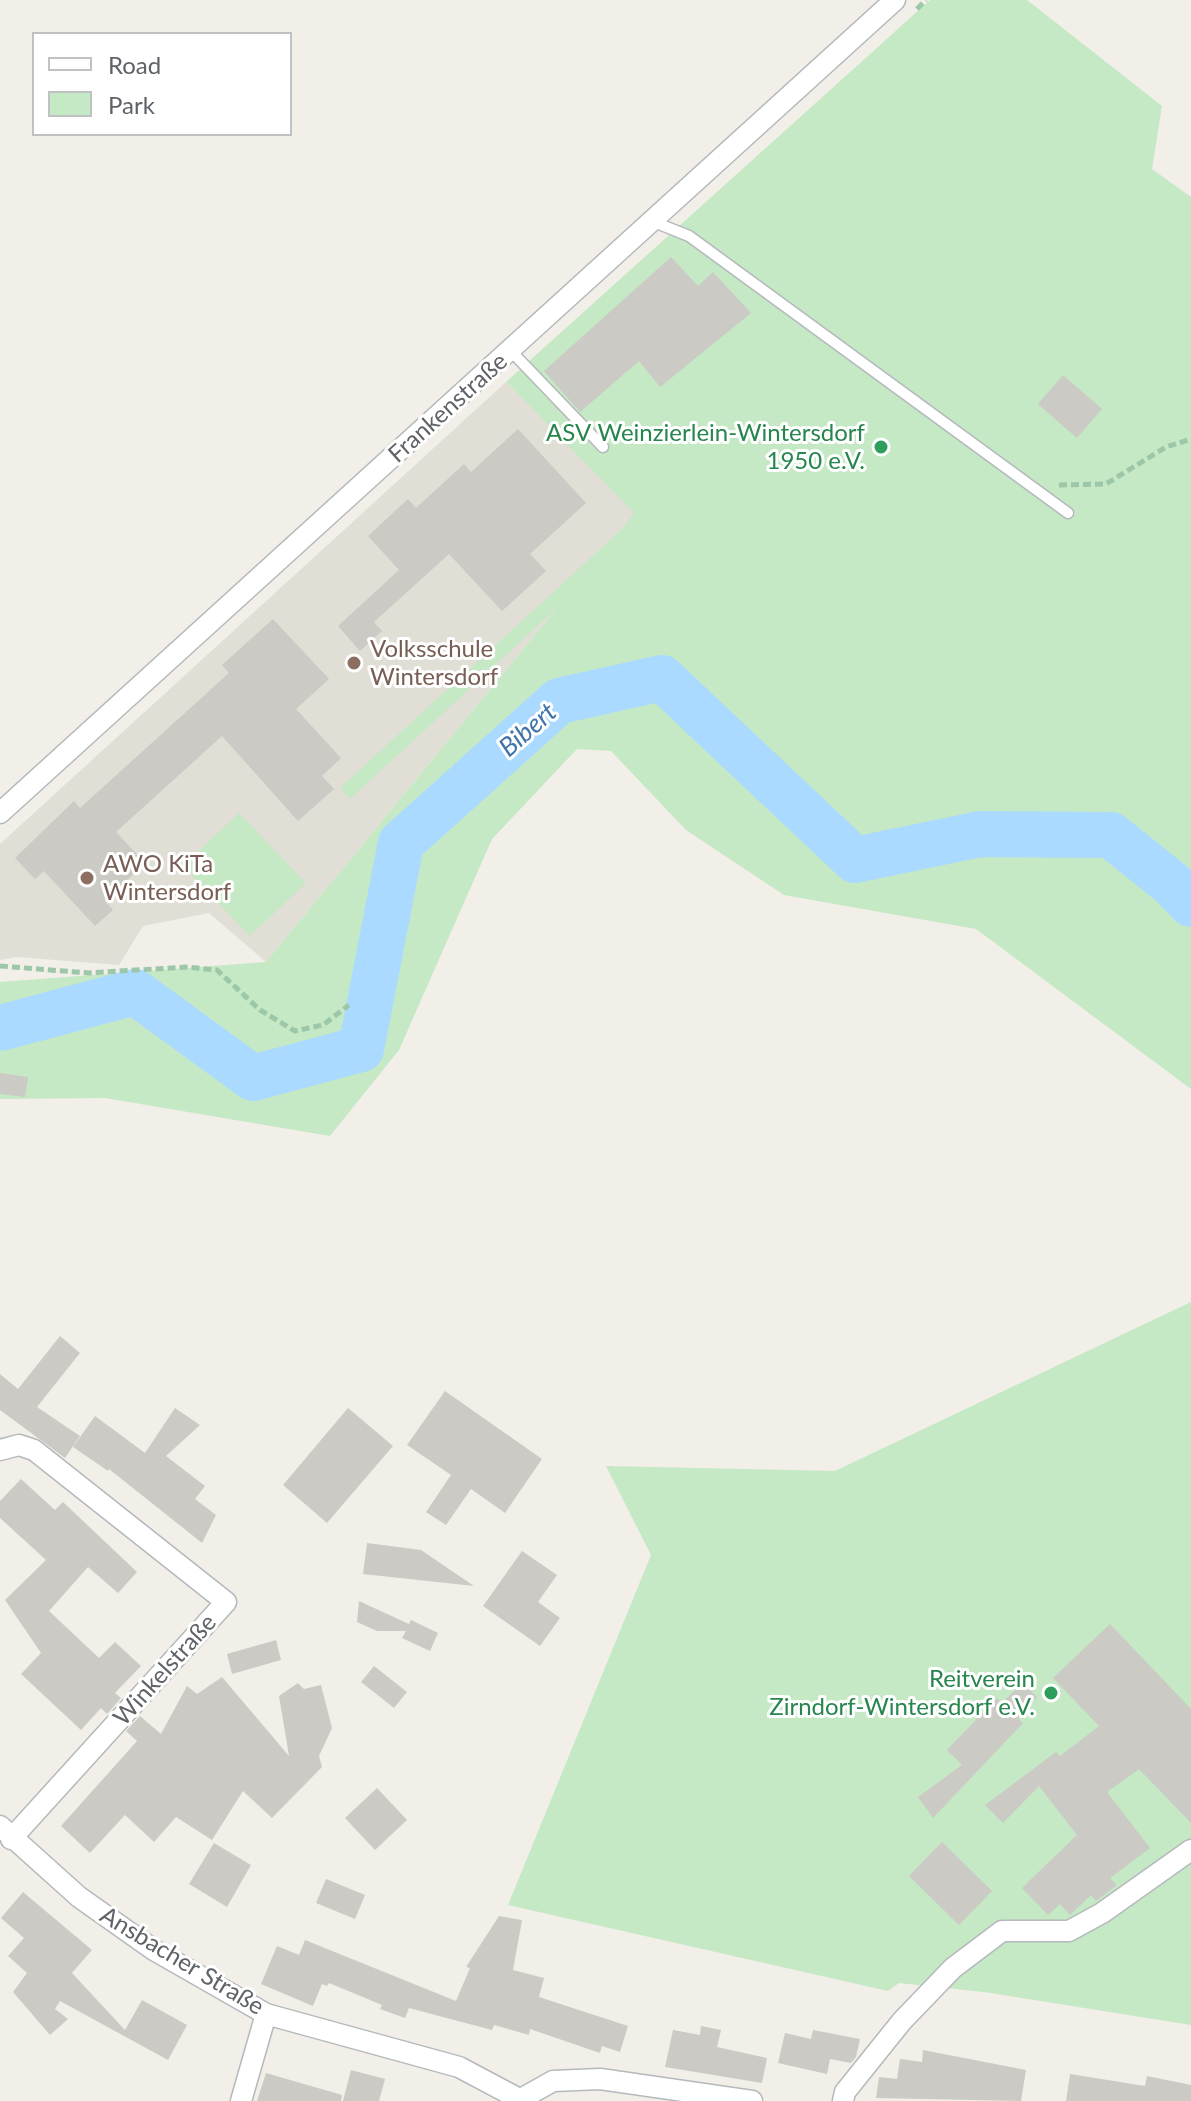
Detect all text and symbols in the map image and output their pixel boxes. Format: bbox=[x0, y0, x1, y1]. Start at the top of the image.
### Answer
legend bbox=[32, 32, 292, 136]
text: Road bbox=[108, 50, 161, 79]
text: Park bbox=[108, 90, 155, 119]
street label: Frankenstraße bbox=[383, 347, 513, 469]
place label: ASV Weinzierlein-Wintersdorf 1950 e.V. bbox=[546, 419, 865, 475]
marker: ASV Weinzierlein-Wintersdorf 1950 e.V. bbox=[872, 438, 890, 456]
place label: Volksschule Wintersdorf bbox=[370, 635, 498, 691]
marker: Volksschule Wintersdorf bbox=[345, 654, 363, 672]
water label: Bibert bbox=[493, 697, 563, 763]
place label: AWO KiTa Wintersdorf bbox=[103, 850, 231, 906]
marker: AWO KiTa Wintersdorf bbox=[78, 869, 96, 887]
street label: Winkelstraße bbox=[108, 1608, 222, 1732]
place label: Reitverein Zirndorf-Wintersdorf e.V. bbox=[769, 1665, 1035, 1721]
marker: Reitverein Zirndorf-Wintersdorf e.V. bbox=[1042, 1684, 1060, 1702]
street label: Ansbacher Straße bbox=[95, 1901, 269, 2021]

